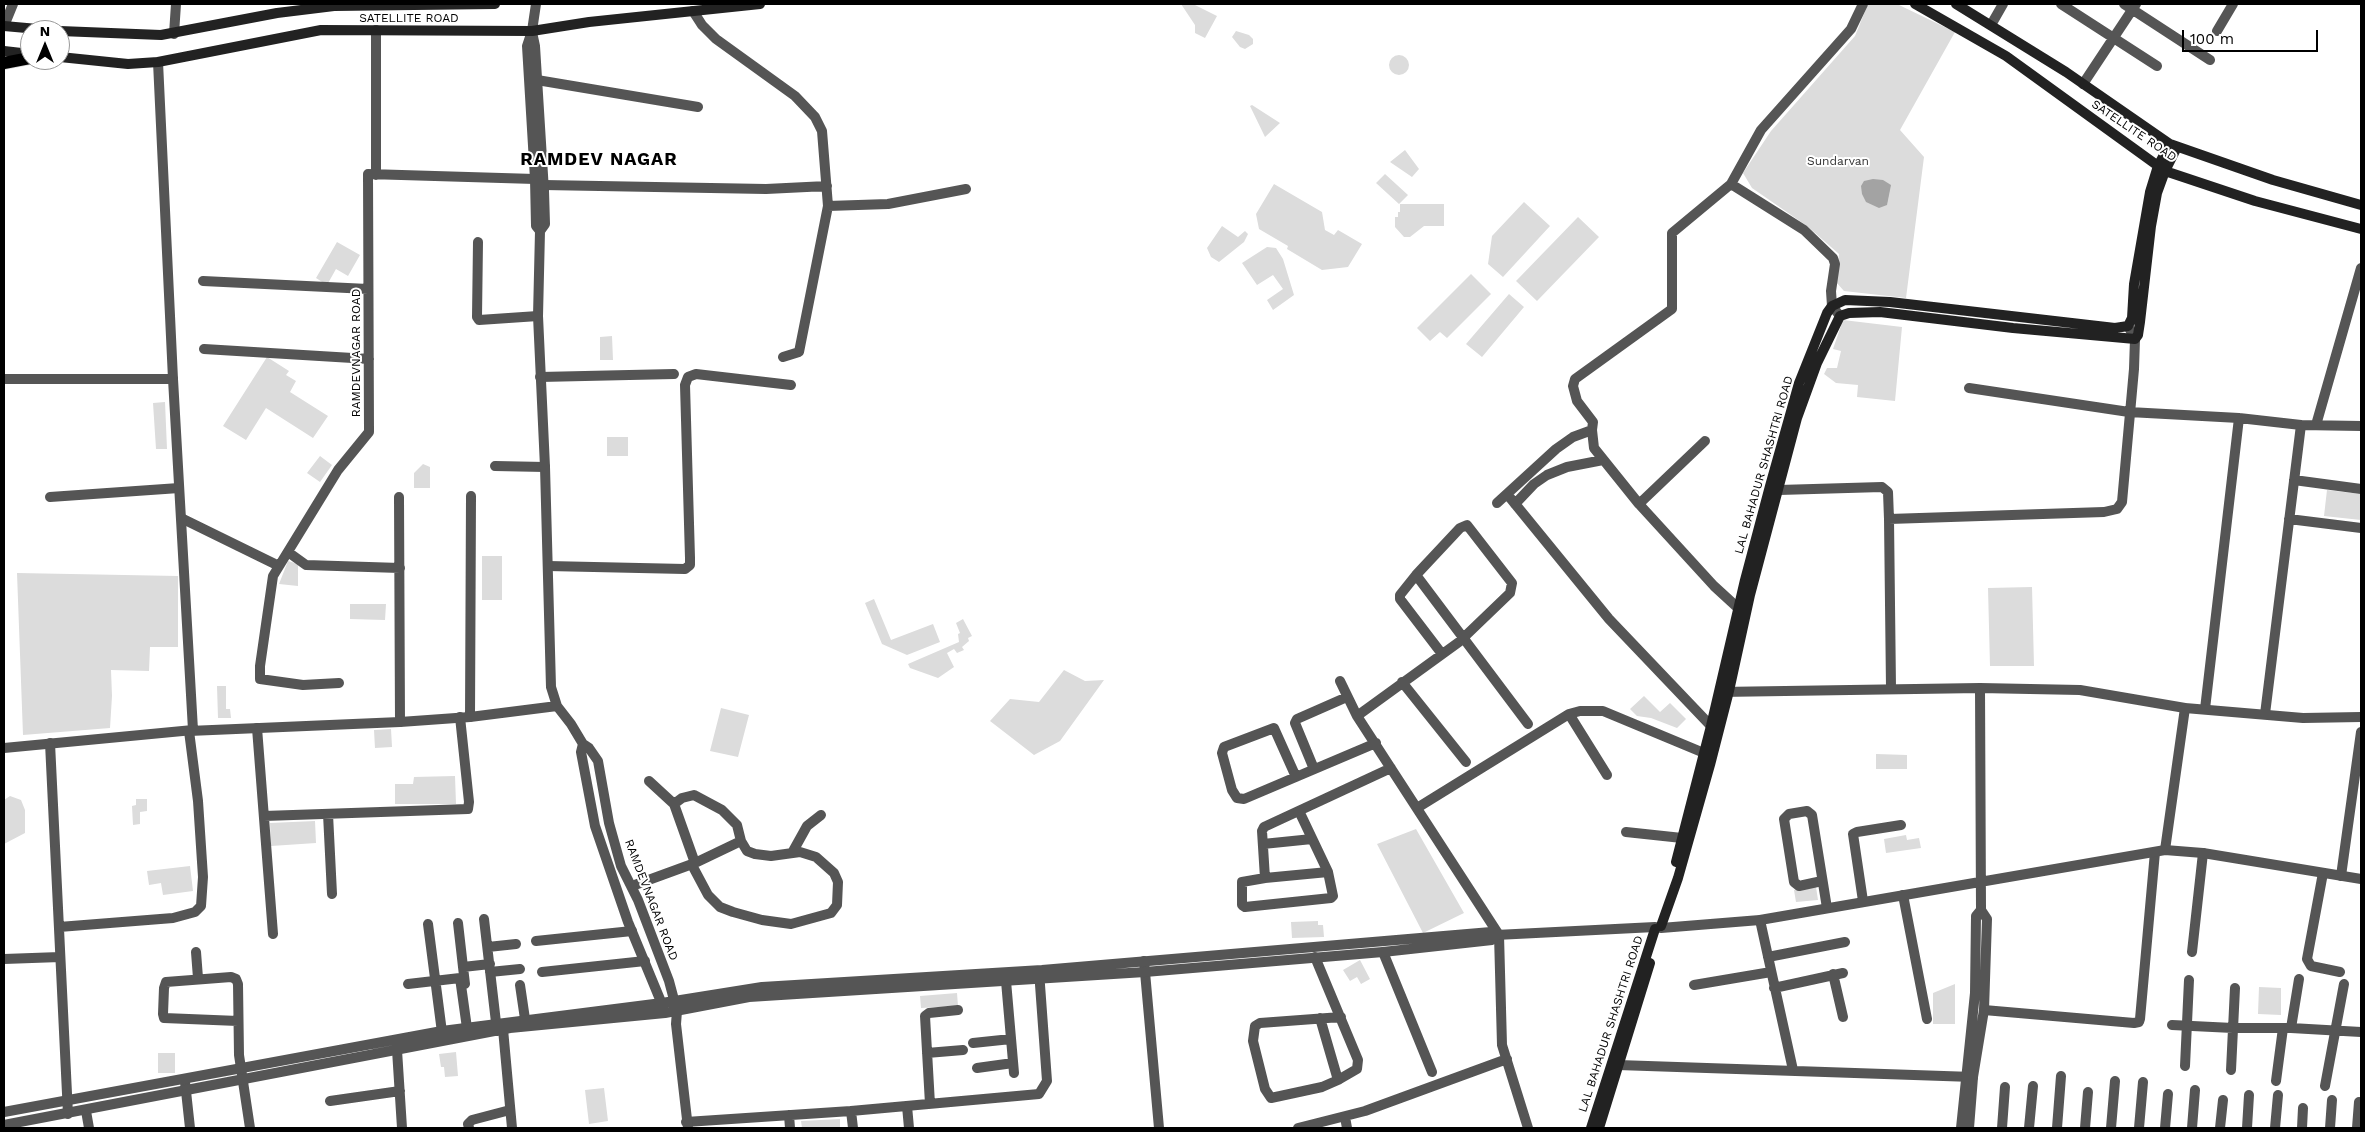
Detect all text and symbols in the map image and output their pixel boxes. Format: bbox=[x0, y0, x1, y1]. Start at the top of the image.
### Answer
street label: SATELLITE ROAD bbox=[359, 11, 459, 25]
north arrow bbox=[20, 20, 70, 70]
scale bar bbox=[2185, 20, 2321, 52]
text: N bbox=[40, 23, 50, 39]
text: 100 m bbox=[2190, 30, 2234, 48]
street label: SATELLITE ROAD bbox=[2089, 97, 2179, 165]
district label: RAMDEV NAGAR bbox=[519, 149, 679, 171]
park label: Sundarvan bbox=[1807, 154, 1869, 168]
street label: RAMDEVNAGAR ROAD bbox=[349, 289, 363, 417]
street label: LAL BAHADUR SHASHTRI ROAD bbox=[1732, 374, 1796, 556]
street label: RAMDEVNAGAR ROAD bbox=[621, 837, 681, 963]
street label: LAL BAHADUR SHASHTRI ROAD bbox=[1576, 934, 1646, 1114]

